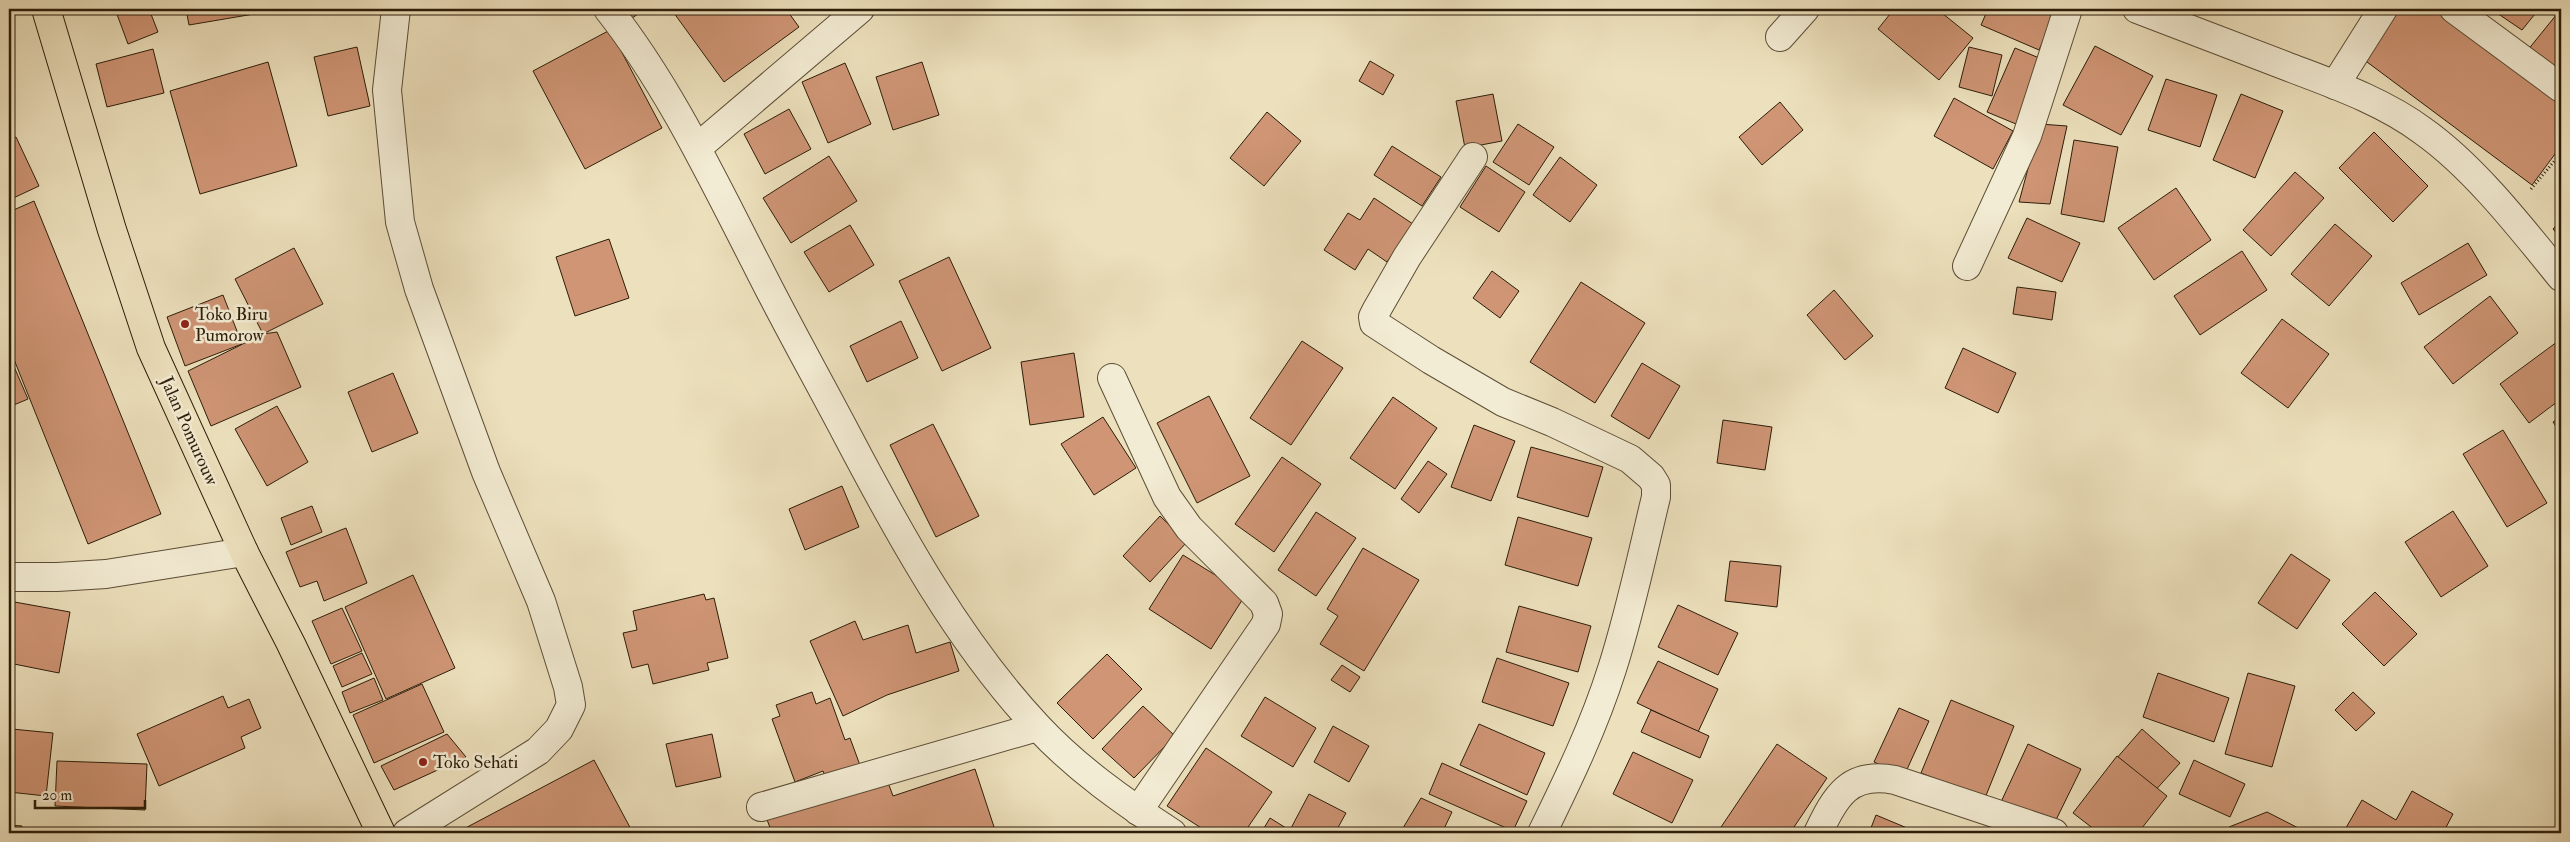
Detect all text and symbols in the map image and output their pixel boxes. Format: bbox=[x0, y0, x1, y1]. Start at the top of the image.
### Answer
place label: Toko Biru Pumorow bbox=[195, 303, 268, 347]
marker: Toko Biru Pumorow bbox=[179, 318, 191, 330]
street label: Jalan Pomurouw bbox=[154, 372, 224, 490]
place label: Toko Sehati bbox=[433, 751, 519, 774]
marker: Toko Sehati bbox=[417, 756, 429, 768]
scale bar bbox=[35, 777, 145, 809]
text: 20 m bbox=[42, 786, 72, 805]

